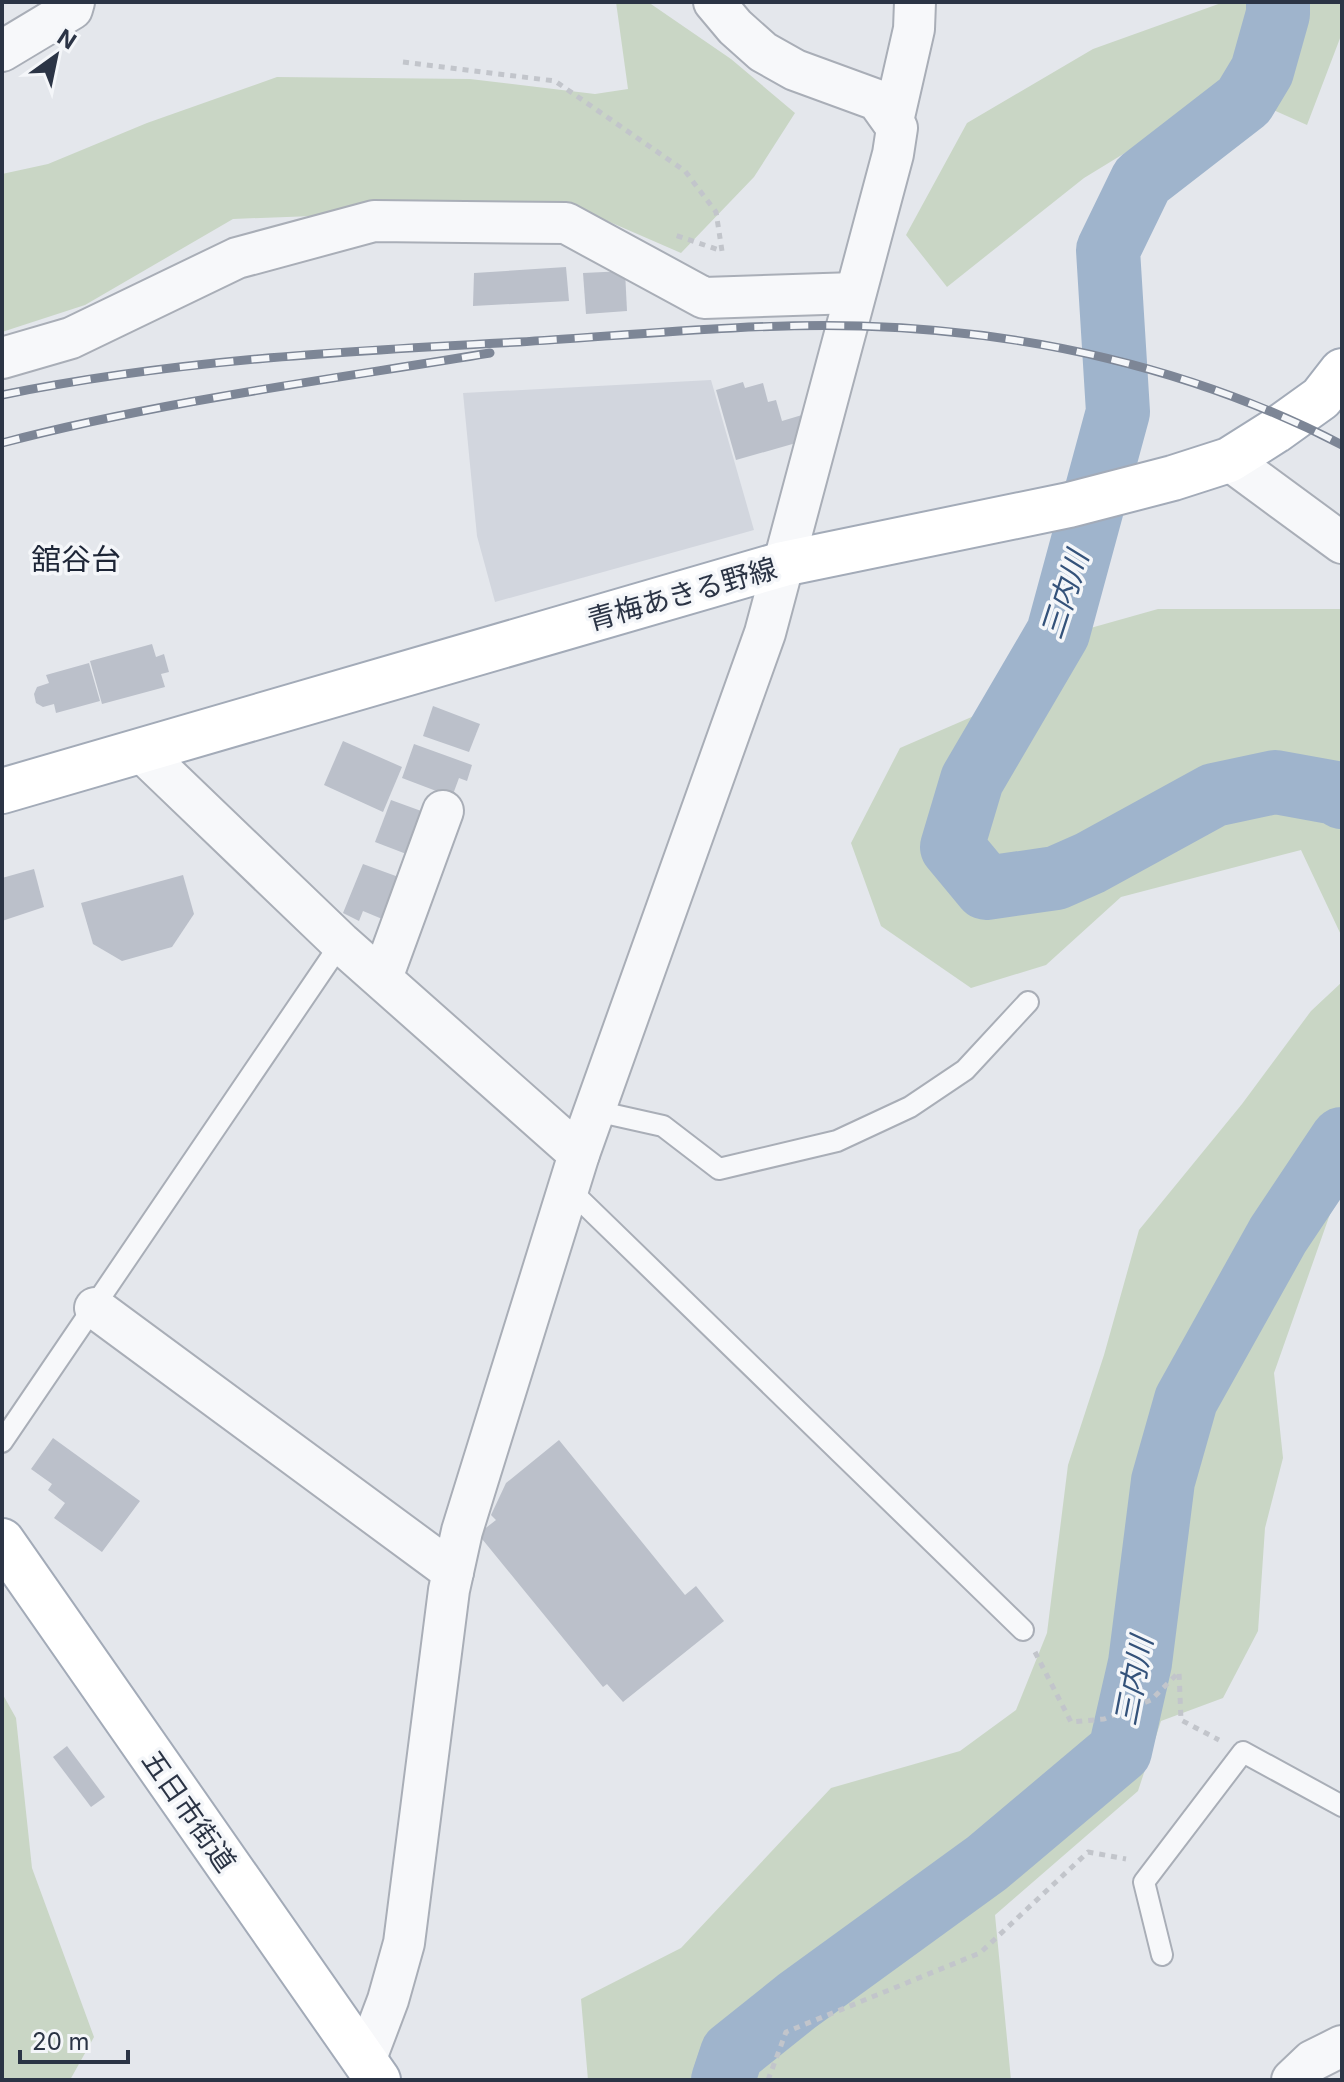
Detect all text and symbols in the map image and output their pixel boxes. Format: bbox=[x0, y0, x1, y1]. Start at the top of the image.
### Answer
north arrow bbox=[16, 16, 96, 96]
text: N bbox=[53, 24, 81, 55]
district label: 舘谷台 bbox=[31, 541, 121, 577]
water label: 三内川 bbox=[1033, 543, 1096, 643]
street label: 青梅あきる野線 bbox=[583, 551, 781, 637]
water label: 三内川 bbox=[1107, 1630, 1160, 1728]
street label: 五日市街道 bbox=[135, 1744, 243, 1878]
scale bar bbox=[20, 2014, 128, 2064]
text: 20 m bbox=[32, 2027, 90, 2056]

